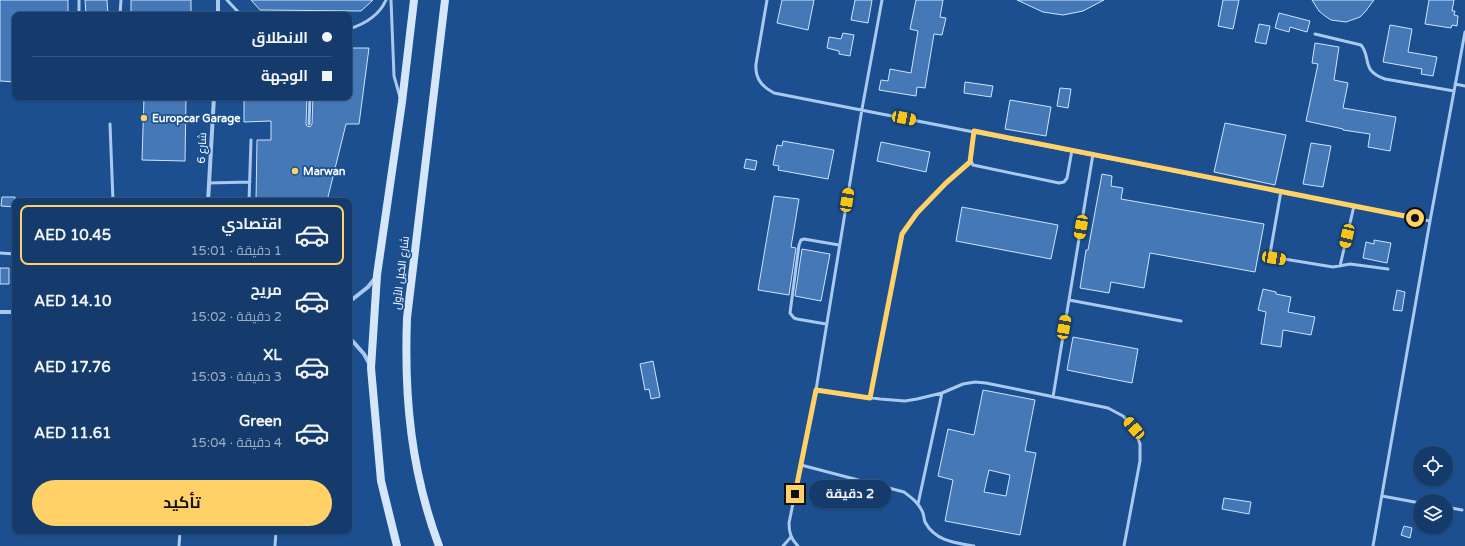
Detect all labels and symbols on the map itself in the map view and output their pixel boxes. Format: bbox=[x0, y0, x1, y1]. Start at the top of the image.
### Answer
car bbox=[891, 110, 917, 126]
place label: Europcar Garage bbox=[152, 112, 241, 126]
marker: Europcar Garage bbox=[139, 113, 149, 123]
street label: شارع 6 bbox=[195, 132, 210, 164]
place label: Marwan bbox=[303, 165, 346, 178]
marker: Marwan bbox=[290, 166, 300, 176]
car bbox=[839, 187, 855, 213]
route start bbox=[1406, 209, 1424, 227]
car bbox=[1073, 214, 1089, 240]
car bbox=[1338, 223, 1356, 249]
street label: شارع الخيل الأول bbox=[390, 236, 413, 311]
car bbox=[1261, 250, 1287, 266]
car bbox=[1056, 314, 1072, 340]
car bbox=[1122, 415, 1146, 441]
callout: 2 دقيقة bbox=[809, 480, 891, 508]
route end bbox=[786, 485, 804, 503]

